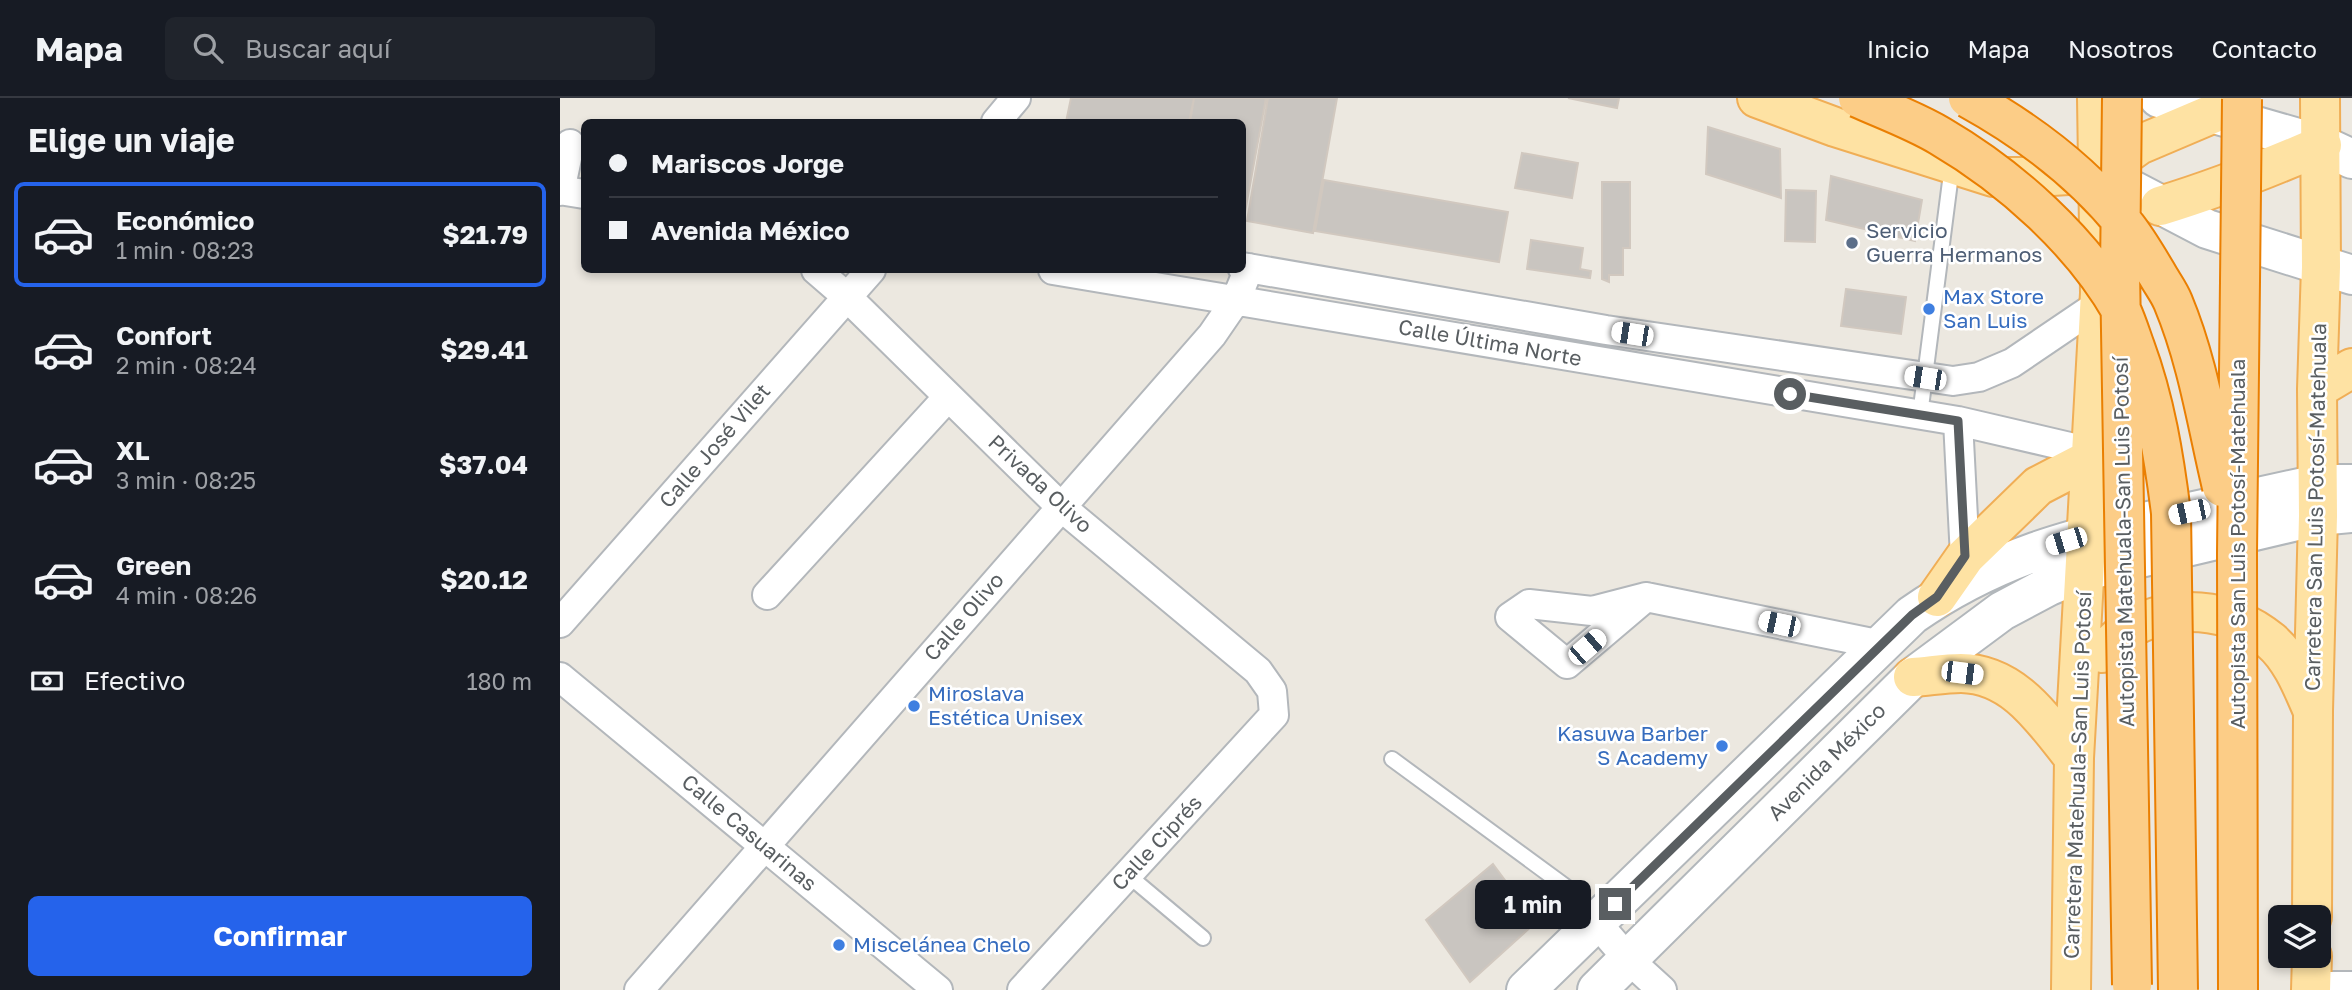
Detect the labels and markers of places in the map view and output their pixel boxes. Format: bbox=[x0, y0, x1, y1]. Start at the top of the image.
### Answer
place label: Servicio Guerra Hermanos bbox=[1866, 217, 2042, 267]
marker: Servicio Guerra Hermanos bbox=[1844, 235, 1860, 251]
place label: Max Store San Luis bbox=[1943, 283, 2044, 333]
marker: Max Store San Luis bbox=[1921, 301, 1937, 317]
place label: Miroslava Estética Unisex bbox=[928, 680, 1084, 730]
marker: Miroslava Estética Unisex bbox=[906, 698, 922, 714]
place label: Kasuwa Barber S Academy bbox=[1557, 720, 1708, 770]
marker: Kasuwa Barber S Academy bbox=[1714, 738, 1730, 754]
place label: Miscelánea Chelo bbox=[853, 931, 1031, 957]
marker: Miscelánea Chelo bbox=[831, 937, 847, 953]

